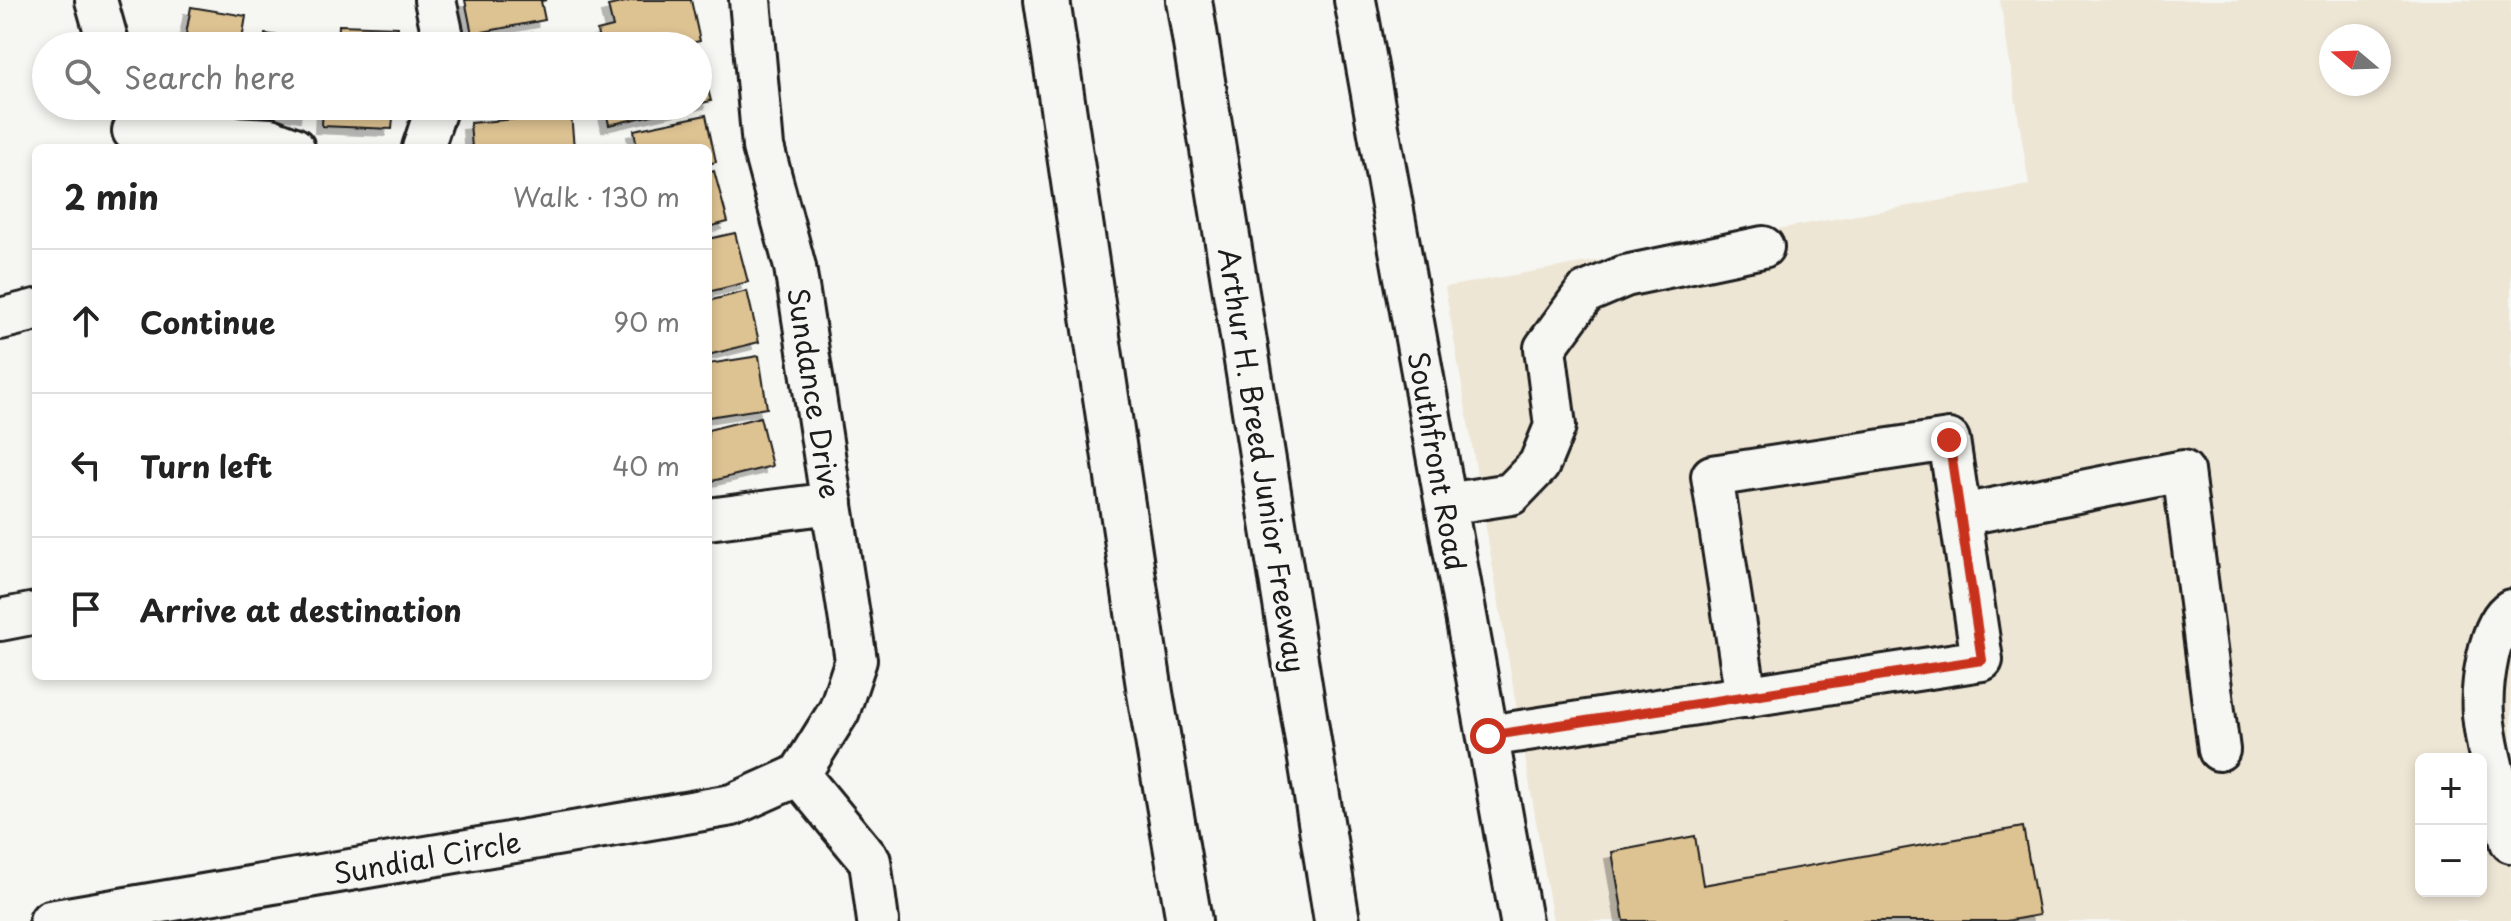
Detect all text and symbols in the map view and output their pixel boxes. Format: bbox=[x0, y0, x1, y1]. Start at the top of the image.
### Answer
north arrow bbox=[2319, 24, 2391, 96]
search box bbox=[32, 32, 712, 120]
icon: search bbox=[60, 54, 104, 98]
text: Search here bbox=[124, 54, 296, 99]
text: 2 min bbox=[64, 170, 159, 222]
text: Walk · 130 m bbox=[513, 177, 680, 216]
street label: Arthur H. Breed Junior Freeway bbox=[1208, 245, 1318, 675]
street label: Sundance Drive bbox=[777, 284, 853, 502]
icon: ahead bbox=[64, 299, 108, 343]
text: Continue bbox=[140, 299, 275, 344]
text: 90 m bbox=[613, 302, 680, 341]
street label: Southfront Road bbox=[1398, 348, 1478, 574]
route end bbox=[1931, 422, 1967, 458]
icon: left bbox=[64, 443, 108, 487]
text: Turn left bbox=[140, 443, 272, 488]
text: 40 m bbox=[612, 446, 680, 485]
icon: arrive bbox=[64, 587, 108, 631]
text: Arrive at destination bbox=[140, 587, 462, 632]
route start bbox=[1470, 718, 1506, 754]
map controls bbox=[2415, 753, 2487, 897]
button: + bbox=[2415, 753, 2487, 825]
street label: Sundial Circle bbox=[330, 819, 524, 895]
button: − bbox=[2415, 825, 2487, 897]

